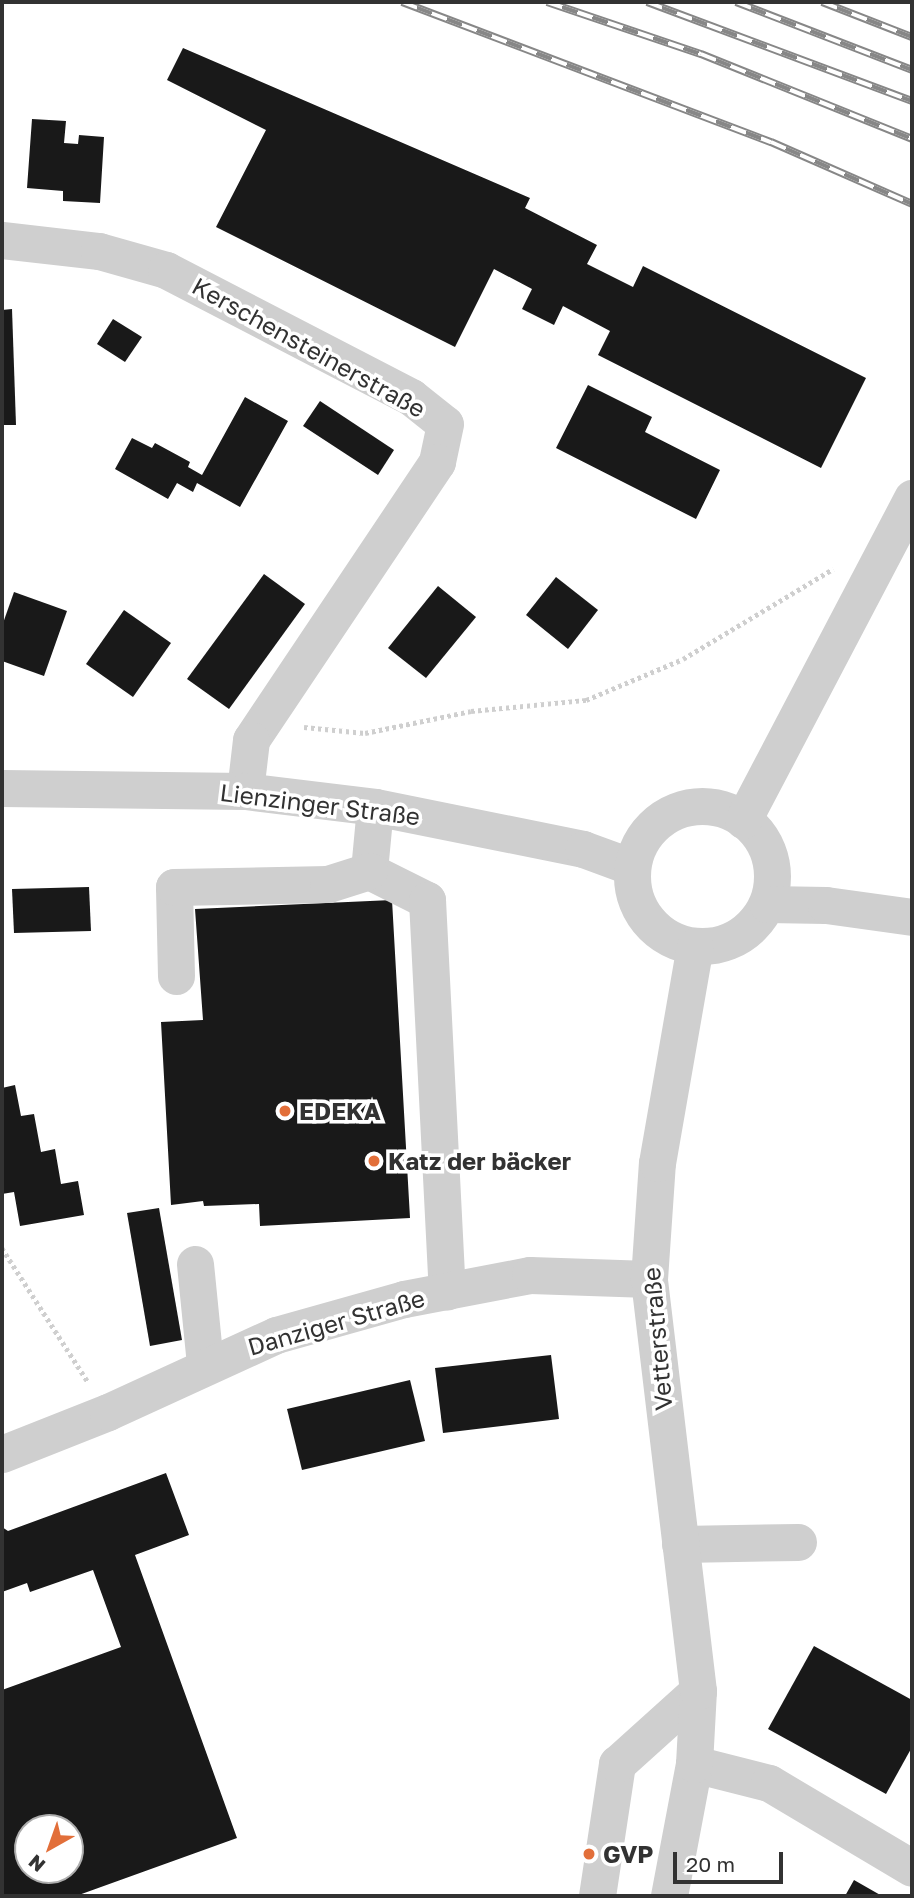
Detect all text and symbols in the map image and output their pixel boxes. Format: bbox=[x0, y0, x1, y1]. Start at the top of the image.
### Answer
street label: Kerschensteinerstraße bbox=[187, 271, 431, 423]
street label: Lienzinger Straße bbox=[218, 777, 422, 831]
place label: EDEKA bbox=[299, 1097, 381, 1125]
marker: EDEKA bbox=[277, 1103, 293, 1119]
place label: Katz der bäcker bbox=[388, 1147, 571, 1175]
marker: Katz der bäcker bbox=[366, 1153, 382, 1169]
street label: Vetterstraße bbox=[636, 1266, 678, 1412]
street label: Danziger Straße bbox=[244, 1283, 428, 1361]
north arrow bbox=[14, 1814, 84, 1884]
scale bar bbox=[676, 1839, 786, 1883]
place label: GVP bbox=[603, 1840, 653, 1868]
marker: GVP bbox=[581, 1846, 597, 1862]
text: N bbox=[24, 1850, 49, 1877]
text: 20 m bbox=[686, 1851, 735, 1877]

